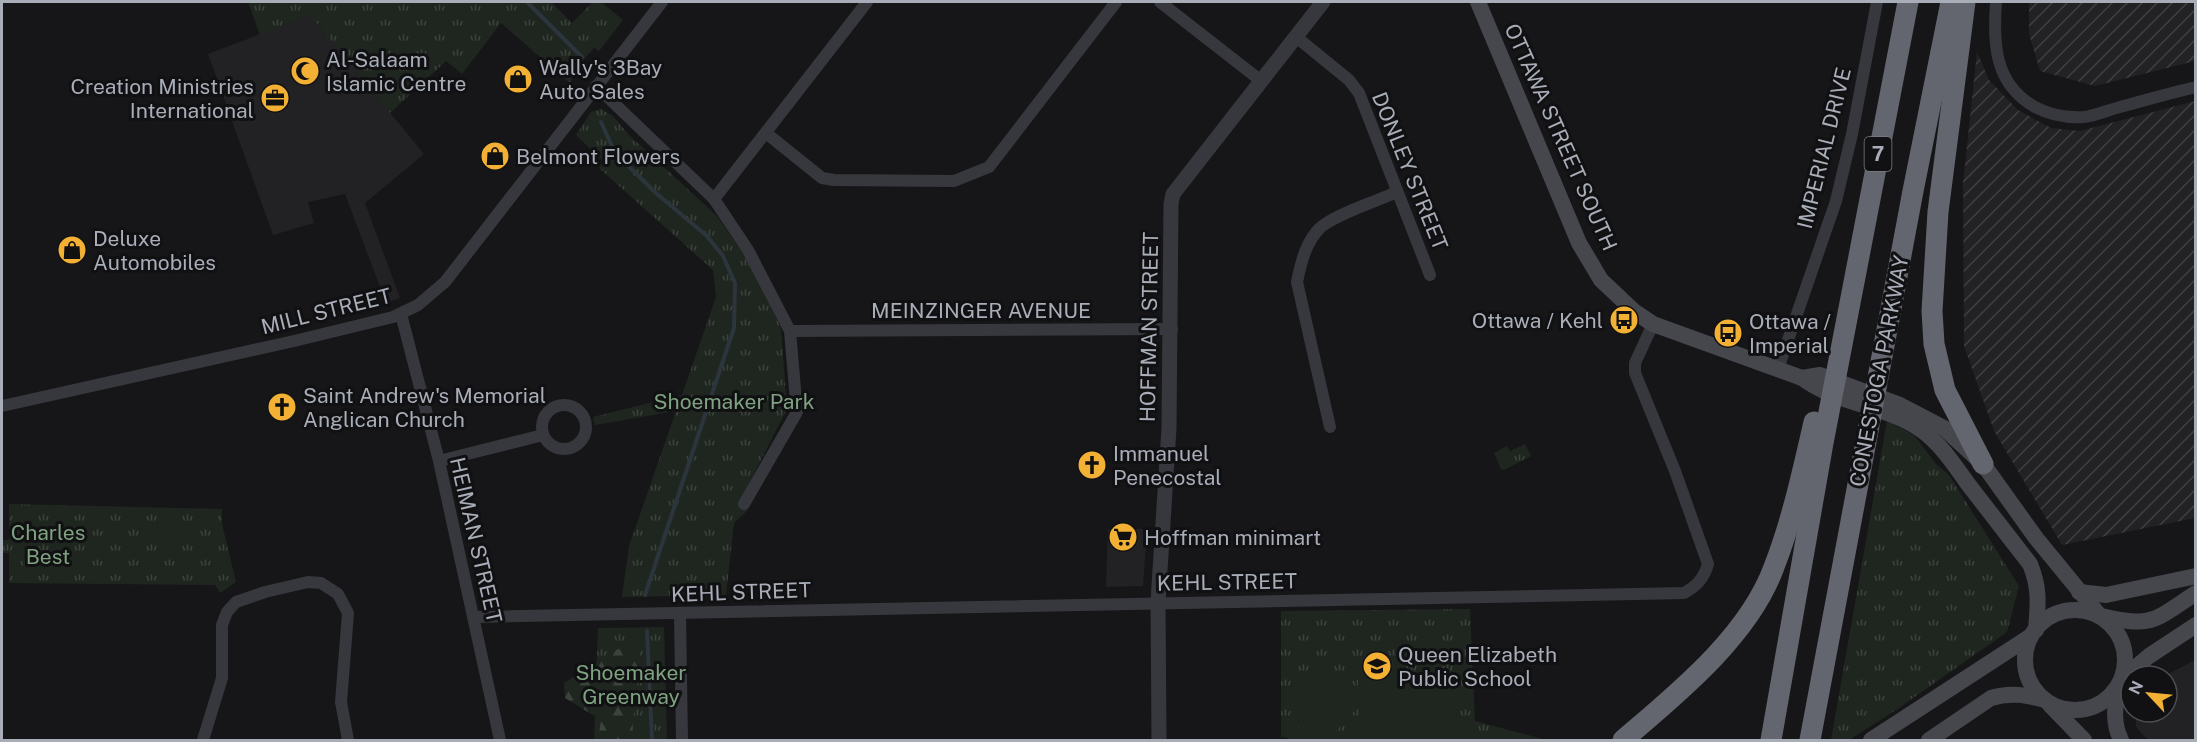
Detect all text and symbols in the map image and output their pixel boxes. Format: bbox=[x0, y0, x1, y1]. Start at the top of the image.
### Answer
street label: OTTAWA STREET SOUTH bbox=[1500, 20, 1622, 254]
place label: Al-Salaam Islamic Centre bbox=[326, 47, 466, 96]
mosque icon: Al-Salaam Islamic Centre bbox=[289, 55, 321, 87]
place label: Wally's 3Bay Auto Sales bbox=[539, 55, 662, 104]
shop icon: Wally's 3Bay Auto Sales bbox=[502, 63, 534, 95]
street label: IMPERIAL DRIVE bbox=[1792, 65, 1856, 231]
place label: Creation Ministries International bbox=[70, 74, 254, 123]
office icon: Creation Ministries International bbox=[259, 82, 291, 114]
street label: DONLEY STREET bbox=[1367, 88, 1453, 254]
road number: 7 bbox=[1864, 137, 1892, 171]
shop icon: Belmont Flowers bbox=[479, 140, 511, 172]
place label: Belmont Flowers bbox=[516, 144, 680, 169]
place label: Deluxe Automobiles bbox=[93, 226, 216, 275]
street label: HOFFMAN STREET bbox=[1135, 232, 1163, 422]
shop icon: Deluxe Automobiles bbox=[56, 234, 88, 266]
street label: CONESTOGA PARKWAY bbox=[1844, 253, 1914, 489]
street label: MILL STREET bbox=[258, 283, 394, 339]
street label: MEINZINGER AVENUE bbox=[871, 298, 1091, 323]
bus stop icon: Ottawa / Kehl bbox=[1608, 304, 1640, 336]
place label: Ottawa / Kehl bbox=[1472, 308, 1603, 333]
place label: Ottawa / Imperial bbox=[1749, 309, 1832, 358]
bus stop icon: Ottawa / Imperial bbox=[1712, 317, 1744, 349]
place label: Saint Andrew's Memorial Anglican Church bbox=[303, 383, 546, 432]
park label: Shoemaker Park bbox=[654, 389, 815, 414]
church icon: Saint Andrew's Memorial Anglican Church bbox=[266, 391, 298, 423]
place label: Immanuel Penecostal bbox=[1113, 441, 1222, 490]
church icon: Immanuel Penecostal bbox=[1076, 449, 1108, 481]
street label: HEIMAN STREET bbox=[445, 455, 507, 625]
park label: Charles Best bbox=[11, 520, 85, 569]
supermarket icon: Hoffman minimart bbox=[1107, 521, 1139, 553]
place label: Hoffman minimart bbox=[1144, 525, 1321, 550]
street label: KEHL STREET bbox=[1157, 568, 1297, 596]
street label: KEHL STREET bbox=[670, 577, 812, 607]
place label: Queen Elizabeth Public School bbox=[1398, 642, 1557, 691]
school or university icon: Queen Elizabeth Public School bbox=[1361, 650, 1393, 682]
park label: Shoemaker Greenway bbox=[575, 660, 687, 709]
north arrow bbox=[2119, 664, 2179, 724]
text: N bbox=[2125, 678, 2147, 697]

